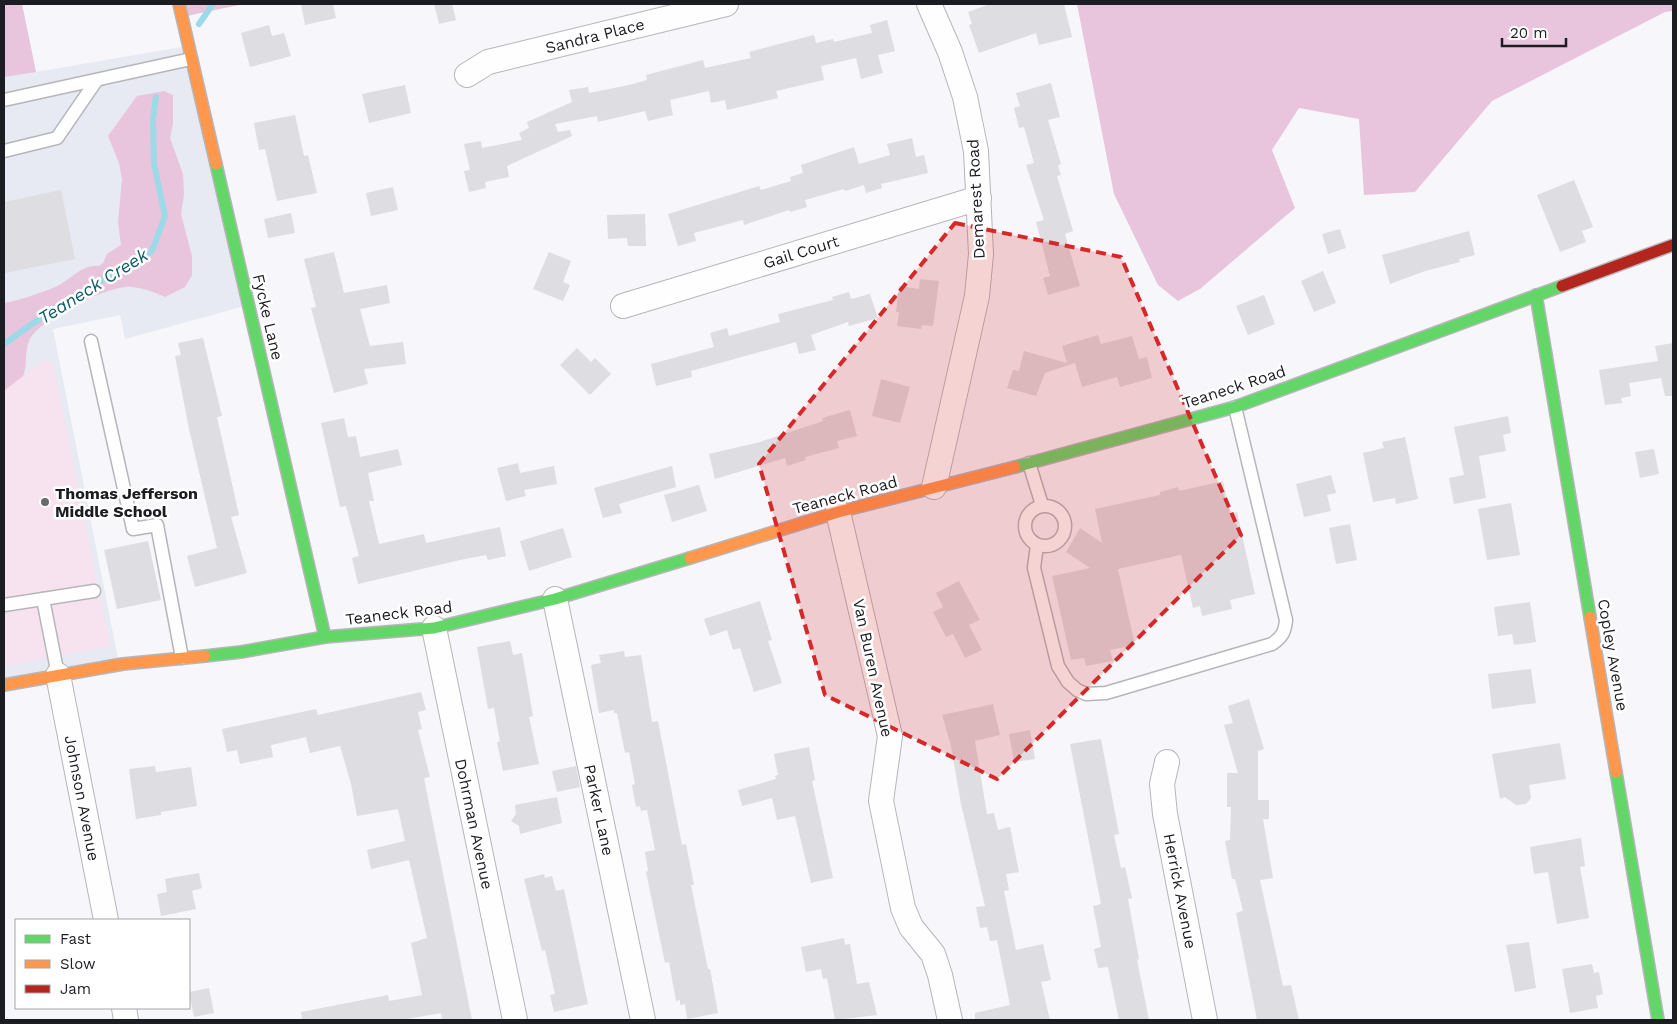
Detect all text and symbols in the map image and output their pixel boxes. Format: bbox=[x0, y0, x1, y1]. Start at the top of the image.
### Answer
street label: Sandra Place bbox=[543, 15, 647, 57]
scale bar bbox=[1502, 15, 1566, 47]
text: 20 m bbox=[1510, 24, 1548, 42]
street label: Demarest Road bbox=[963, 138, 989, 260]
street label: Gail Court bbox=[761, 231, 841, 272]
water label: Teaneck Creek bbox=[34, 243, 153, 328]
street label: Fycke Lane bbox=[249, 272, 287, 362]
street label: Teaneck Road bbox=[1180, 361, 1288, 413]
street label: Teaneck Road bbox=[791, 472, 899, 518]
place label: Thomas Jefferson Middle School bbox=[55, 484, 198, 521]
marker: Thomas Jefferson Middle School bbox=[39, 496, 51, 508]
street label: Teaneck Road bbox=[344, 597, 454, 629]
street label: Van Buren Avenue bbox=[849, 597, 897, 739]
street label: Copley Avenue bbox=[1594, 597, 1632, 713]
street label: Johnson Avenue bbox=[60, 734, 104, 862]
street label: Dohrman Avenue bbox=[451, 757, 497, 891]
street label: Parker Lane bbox=[580, 763, 618, 857]
street label: Herrick Avenue bbox=[1159, 832, 1201, 950]
legend bbox=[15, 919, 190, 1009]
text: Fast bbox=[60, 930, 92, 948]
text: Slow bbox=[60, 955, 96, 973]
text: Jam bbox=[60, 980, 91, 998]

